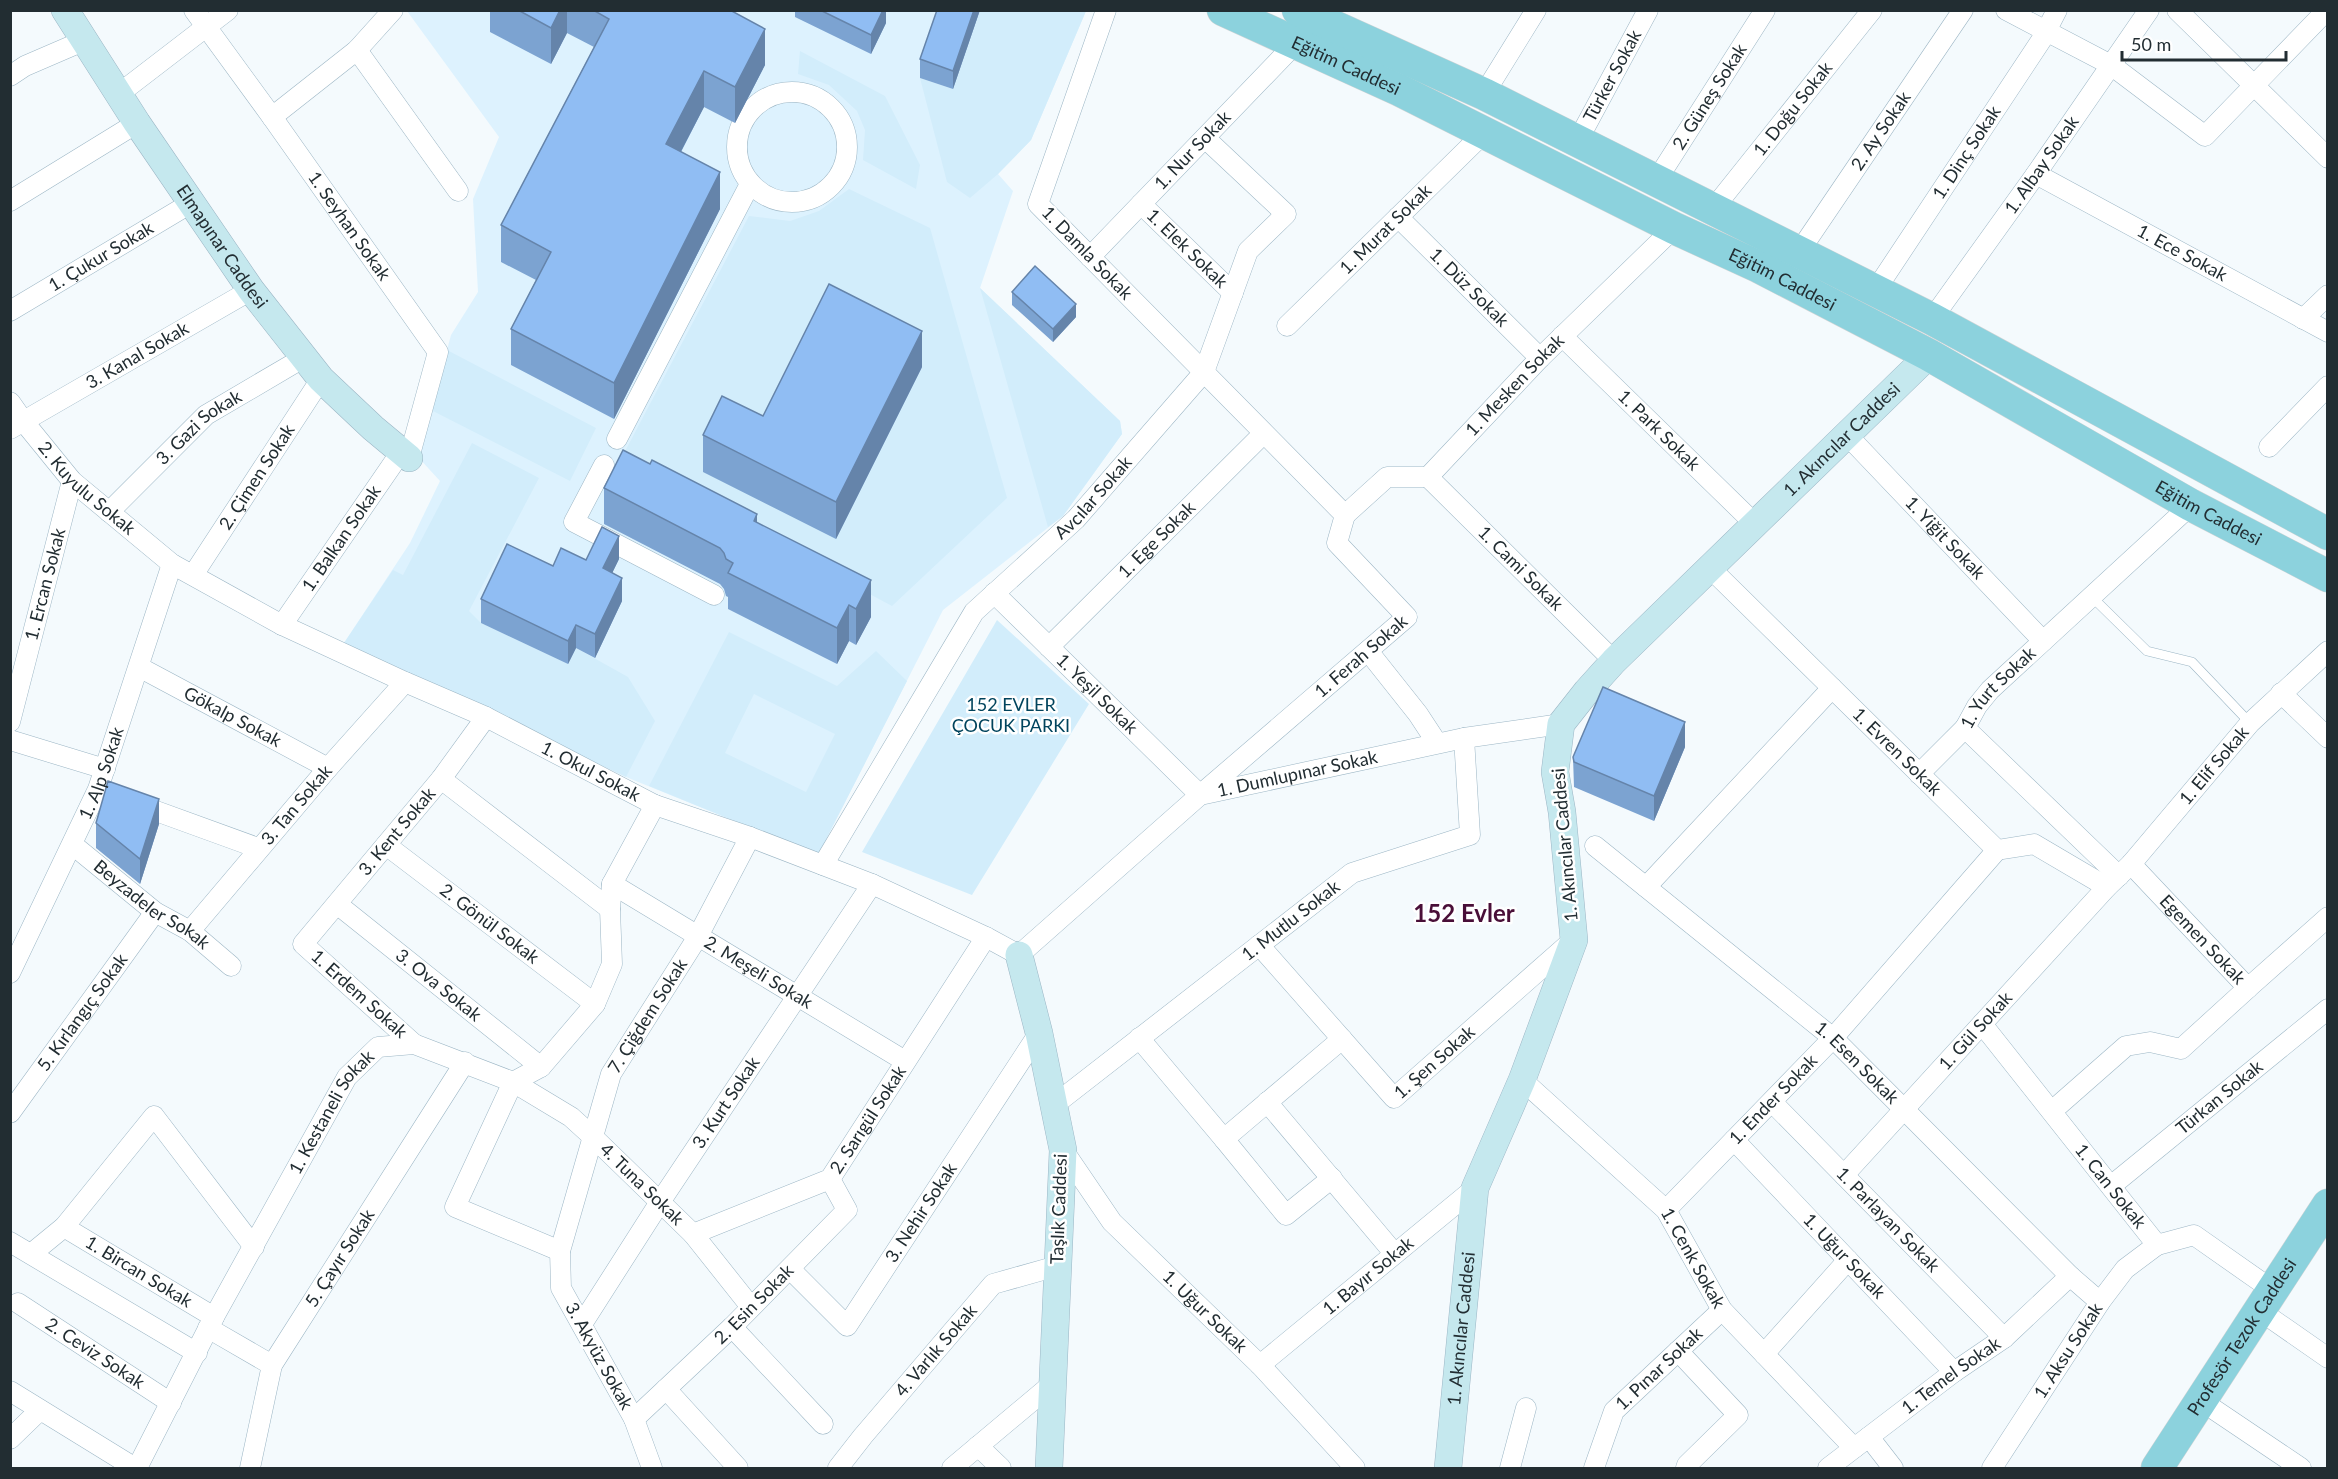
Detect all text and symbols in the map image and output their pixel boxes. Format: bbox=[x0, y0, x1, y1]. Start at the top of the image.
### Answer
scale bar bbox=[2122, 24, 2286, 62]
street label: Türker Sokak bbox=[1578, 25, 1646, 125]
street label: Eğitim Caddesi bbox=[1288, 31, 1404, 99]
text: 50 m bbox=[2131, 33, 2171, 55]
street label: 2. Güneş Sokak bbox=[1667, 38, 1751, 153]
street label: 1. Doğu Sokak bbox=[1748, 56, 1837, 160]
street label: 2. Ay Sokak bbox=[1846, 86, 1915, 174]
street label: 1. Dinç Sokak bbox=[1927, 100, 2005, 203]
street label: 1. Nur Sokak bbox=[1149, 105, 1235, 194]
street label: 1. Albay Sokak bbox=[1999, 111, 2083, 218]
street label: 1. Seyhan Sokak bbox=[304, 167, 396, 285]
street label: 1. Murat Sokak bbox=[1335, 178, 1436, 278]
street label: Elmapınar Caddesi bbox=[172, 180, 273, 312]
street label: 1. Damla Sokak bbox=[1038, 201, 1138, 304]
street label: 1. Elek Sokak bbox=[1143, 204, 1233, 293]
street label: 1. Çukur Sokak bbox=[44, 216, 158, 296]
street label: 1. Ece Sokak bbox=[2134, 219, 2232, 286]
street label: 1. Düz Sokak bbox=[1425, 243, 1515, 331]
street label: Eğitim Caddesi bbox=[1726, 243, 1840, 315]
street label: 3. Kanal Sokak bbox=[81, 316, 193, 393]
street label: 1. Mesken Sokak bbox=[1460, 328, 1569, 440]
street label: 1. Akıncılar Caddesi bbox=[1778, 377, 1904, 501]
street label: 3. Gazi Sokak bbox=[151, 384, 246, 469]
street label: 1. Park Sokak bbox=[1614, 385, 1706, 475]
street label: 2. Çimen Sokak bbox=[214, 419, 299, 534]
street label: 2. Kuyulu Sokak bbox=[34, 436, 141, 539]
street label: Avcılar Sokak bbox=[1049, 450, 1136, 543]
street label: Eğitim Caddesi bbox=[2152, 475, 2266, 550]
street label: 1. Balkan Sokak bbox=[296, 480, 385, 595]
street label: 1. Yiğit Sokak bbox=[1901, 491, 1991, 584]
street label: 1. Ege Sokak bbox=[1113, 495, 1200, 582]
street label: 1. Cami Sokak bbox=[1474, 521, 1569, 615]
street label: 1. Ercan Sokak bbox=[19, 525, 70, 643]
street label: 1. Ferah Sokak bbox=[1310, 609, 1412, 702]
street label: 1. Yurt Sokak bbox=[1955, 641, 2040, 732]
street label: 1. Yeşil Sokak bbox=[1052, 648, 1144, 739]
street label: Gökalp Sokak bbox=[180, 681, 286, 752]
park label: 152 EVLER ÇOCUK PARKI bbox=[952, 693, 1070, 736]
street label: 1. Evren Sokak bbox=[1848, 702, 1947, 800]
street label: 1. Elif Sokak bbox=[2174, 721, 2253, 809]
street label: 1. Alp Sokak bbox=[73, 723, 128, 823]
street label: 1. Okul Sokak bbox=[538, 736, 645, 806]
street label: 1. Dumlupınar Sokak bbox=[1215, 745, 1380, 801]
street label: 3. Tan Sokak bbox=[256, 759, 337, 849]
street label: 1. Akıncılar Caddesi bbox=[1546, 767, 1582, 923]
street label: 3. Kent Sokak bbox=[353, 782, 440, 879]
street label: Beyzadeler Sokak bbox=[90, 855, 216, 954]
street label: 1. Mutlu Sokak bbox=[1237, 874, 1344, 965]
street label: 2. Gönül Sokak bbox=[436, 878, 545, 968]
street label: Egemen Sokak bbox=[2156, 890, 2251, 989]
district label: 152 Evler bbox=[1413, 898, 1515, 927]
street label: 2. Meşeli Sokak bbox=[701, 930, 818, 1013]
street label: 3. Ova Sokak bbox=[392, 943, 487, 1026]
street label: 1. Erdem Sokak bbox=[307, 944, 413, 1043]
street label: 5. Kırlangıç Sokak bbox=[32, 948, 132, 1075]
street label: 7. Çiğdem Sokak bbox=[602, 953, 692, 1077]
street label: 1. Gül Sokak bbox=[1933, 986, 2017, 1074]
street label: 1. Esen Sokak bbox=[1811, 1016, 1905, 1108]
street label: 1. Şen Sokak bbox=[1389, 1020, 1479, 1103]
street label: 1. Kestaneli Sokak bbox=[283, 1044, 379, 1178]
street label: 1. Ender Sokak bbox=[1724, 1049, 1822, 1148]
street label: 3. Kurt Sokak bbox=[687, 1052, 764, 1152]
street label: Türkan Sokak bbox=[2171, 1054, 2267, 1139]
street label: 2. Sarıgül Sokak bbox=[824, 1060, 911, 1178]
street label: 4. Tuna Sokak bbox=[596, 1138, 690, 1230]
street label: 1. Can Sokak bbox=[2071, 1139, 2152, 1233]
street label: Taşlık Caddesi bbox=[1045, 1153, 1071, 1265]
street label: 3. Nehir Sokak bbox=[880, 1158, 961, 1266]
street label: 1. Parlayan Sokak bbox=[1832, 1162, 1945, 1277]
street label: 1. Cenk Sokak bbox=[1657, 1203, 1731, 1312]
street label: 5. Çayır Sokak bbox=[300, 1204, 379, 1311]
street label: 1. Uğur Sokak bbox=[1799, 1208, 1891, 1303]
street label: 1. Bircan Sokak bbox=[82, 1230, 197, 1312]
street label: 1. Bayır Sokak bbox=[1318, 1231, 1418, 1319]
street label: 1. Akıncılar Caddesi bbox=[1442, 1251, 1479, 1406]
street label: Profesör Tezok Caddesi bbox=[2182, 1254, 2300, 1420]
street label: 2. Esin Sokak bbox=[709, 1259, 798, 1348]
street label: 1. Uğur Sokak bbox=[1158, 1265, 1253, 1357]
street label: 1. Aksu Sokak bbox=[2028, 1297, 2107, 1402]
street label: 3. Akyüz Sokak bbox=[561, 1298, 639, 1414]
street label: 4. Varlık Sokak bbox=[890, 1299, 981, 1401]
street label: 2. Ceviz Sokak bbox=[42, 1312, 150, 1393]
street label: 1. Pınar Sokak bbox=[1610, 1322, 1707, 1414]
street label: 1. Temel Sokak bbox=[1897, 1331, 2005, 1418]

